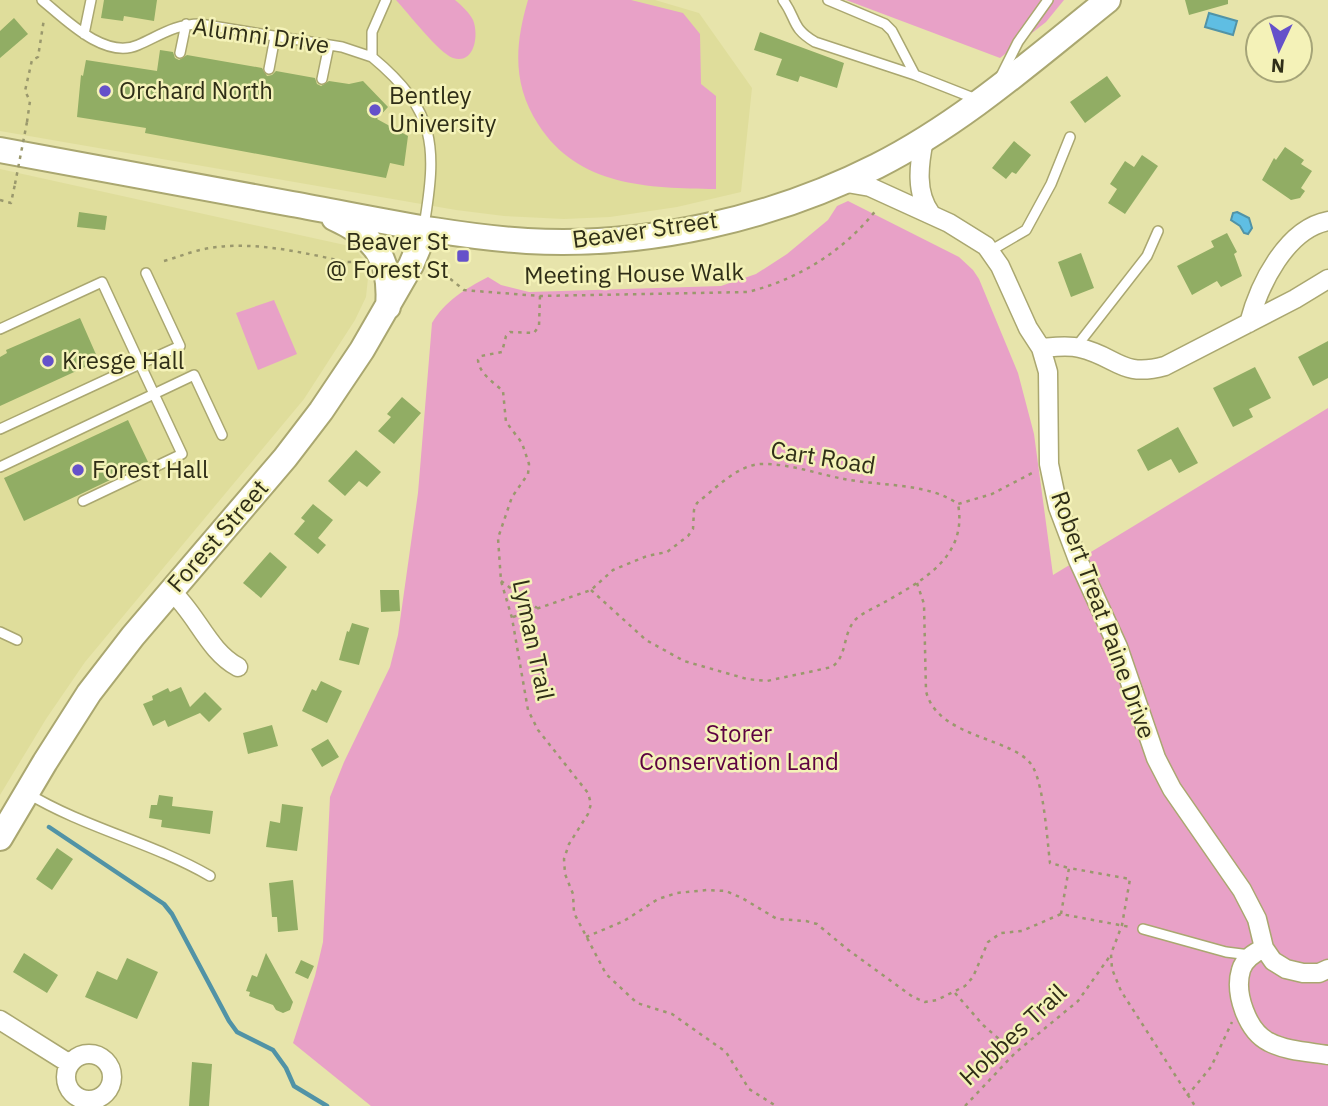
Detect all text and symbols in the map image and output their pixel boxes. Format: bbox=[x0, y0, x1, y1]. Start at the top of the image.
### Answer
street label: Alumni Drive bbox=[191, 10, 331, 60]
north arrow bbox=[1244, 14, 1314, 84]
text: N bbox=[1270, 54, 1286, 78]
place label: Orchard North bbox=[119, 74, 273, 106]
place label: Bentley University bbox=[389, 79, 497, 139]
marker: Orchard North bbox=[97, 83, 113, 99]
marker: Bentley University bbox=[367, 102, 383, 118]
street label: Beaver Street bbox=[570, 203, 720, 255]
place label: Beaver St @ Forest St bbox=[326, 225, 449, 285]
marker: Beaver St @ Forest St bbox=[455, 248, 471, 264]
street label: Meeting House Walk bbox=[524, 255, 745, 291]
place label: Kresge Hall bbox=[62, 344, 184, 376]
marker: Kresge Hall bbox=[40, 353, 56, 369]
street label: Cart Road bbox=[768, 433, 878, 481]
place label: Forest Hall bbox=[92, 453, 208, 485]
marker: Forest Hall bbox=[70, 462, 86, 478]
street label: Forest Street bbox=[159, 472, 275, 599]
street label: Robert Treat Paine Drive bbox=[1044, 486, 1164, 743]
street label: Lyman Trail bbox=[506, 576, 562, 703]
park label: Storer Conservation Land bbox=[639, 717, 839, 777]
street label: Hobbes Trail bbox=[952, 976, 1073, 1092]

